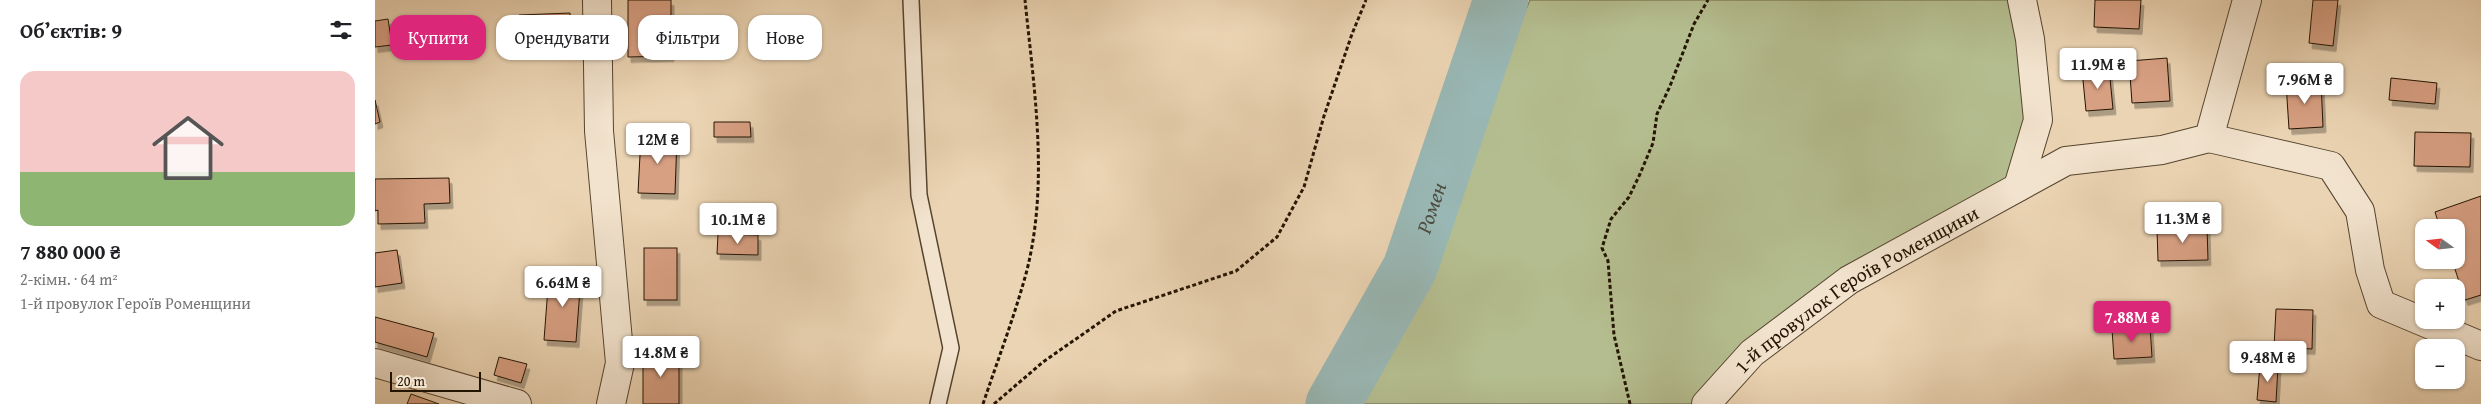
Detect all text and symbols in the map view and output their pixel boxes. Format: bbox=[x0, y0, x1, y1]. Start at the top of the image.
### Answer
text: Об’єктів: 9 bbox=[20, 15, 122, 46]
chip: Купити bbox=[390, 15, 486, 60]
chip: Орендувати bbox=[496, 15, 628, 60]
chip: Фільтри bbox=[638, 15, 738, 60]
chip: Нове bbox=[748, 15, 822, 60]
icon: filters bbox=[327, 16, 355, 44]
pin: 11.9M ₴ bbox=[2052, 48, 2144, 90]
text: 11.9M ₴ bbox=[2071, 52, 2125, 76]
pin: 7.96M ₴ bbox=[2259, 62, 2351, 105]
text: 7.96M ₴ bbox=[2278, 67, 2332, 91]
icon: home bbox=[143, 103, 233, 193]
pin: 12M ₴ bbox=[623, 122, 693, 165]
text: 12M ₴ bbox=[637, 127, 679, 151]
water label: Ромен bbox=[1407, 178, 1454, 238]
street label: 1-й провулок Героїв Роменщини bbox=[1726, 197, 1983, 379]
pin: 10.1M ₴ bbox=[692, 202, 784, 245]
pin: 11.3M ₴ bbox=[2137, 202, 2229, 244]
text: 11.3M ₴ bbox=[2156, 206, 2210, 230]
text: 10.1M ₴ bbox=[711, 207, 765, 231]
north arrow bbox=[2415, 219, 2465, 269]
map controls bbox=[2415, 219, 2465, 389]
text: 7 880 000 ₴ bbox=[20, 236, 121, 267]
pin: 6.64M ₴ bbox=[517, 266, 609, 308]
text: 2-кімн. · 64 m² bbox=[20, 267, 118, 291]
text: 6.64M ₴ bbox=[536, 270, 590, 294]
button: + bbox=[2415, 279, 2465, 329]
text: 1-й провулок Героїв Роменщини bbox=[20, 291, 251, 315]
pin: 7.88M ₴ bbox=[2086, 300, 2178, 343]
text: 7.88M ₴ bbox=[2105, 305, 2159, 329]
pin: 14.8M ₴ bbox=[615, 336, 707, 378]
button: − bbox=[2415, 339, 2465, 389]
text: 14.8M ₴ bbox=[634, 340, 688, 364]
pin: 9.48M ₴ bbox=[2222, 340, 2314, 383]
text: 9.48M ₴ bbox=[2241, 345, 2295, 369]
scale bar bbox=[390, 369, 481, 392]
text: 20 m bbox=[397, 371, 425, 391]

